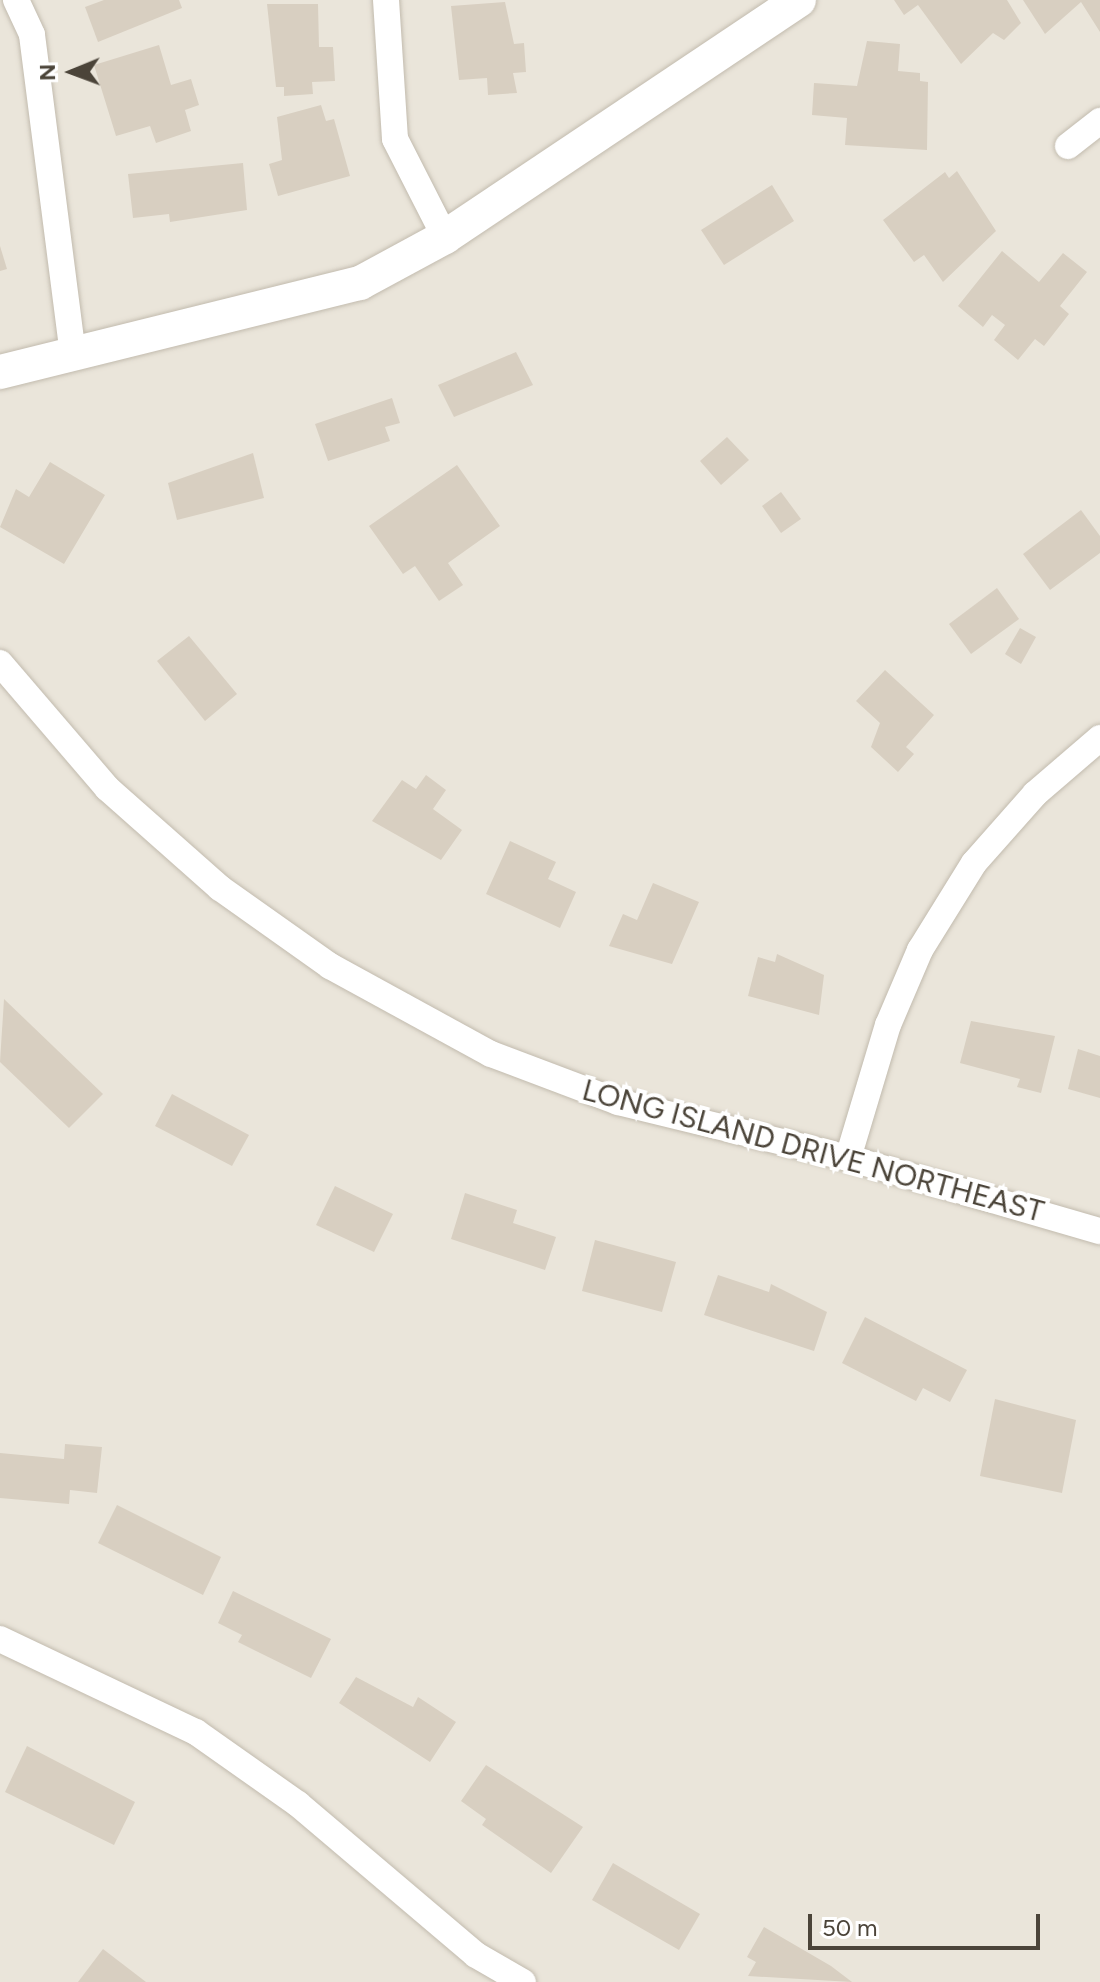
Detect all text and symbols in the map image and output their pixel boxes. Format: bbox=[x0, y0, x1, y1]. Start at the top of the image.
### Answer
north arrow bbox=[32, 32, 112, 112]
text: N bbox=[34, 64, 61, 81]
street label: LONG ISLAND DRIVE NORTHEAST bbox=[578, 1072, 1048, 1230]
scale bar bbox=[812, 1898, 1044, 1948]
text: 50 m bbox=[822, 1913, 878, 1942]

